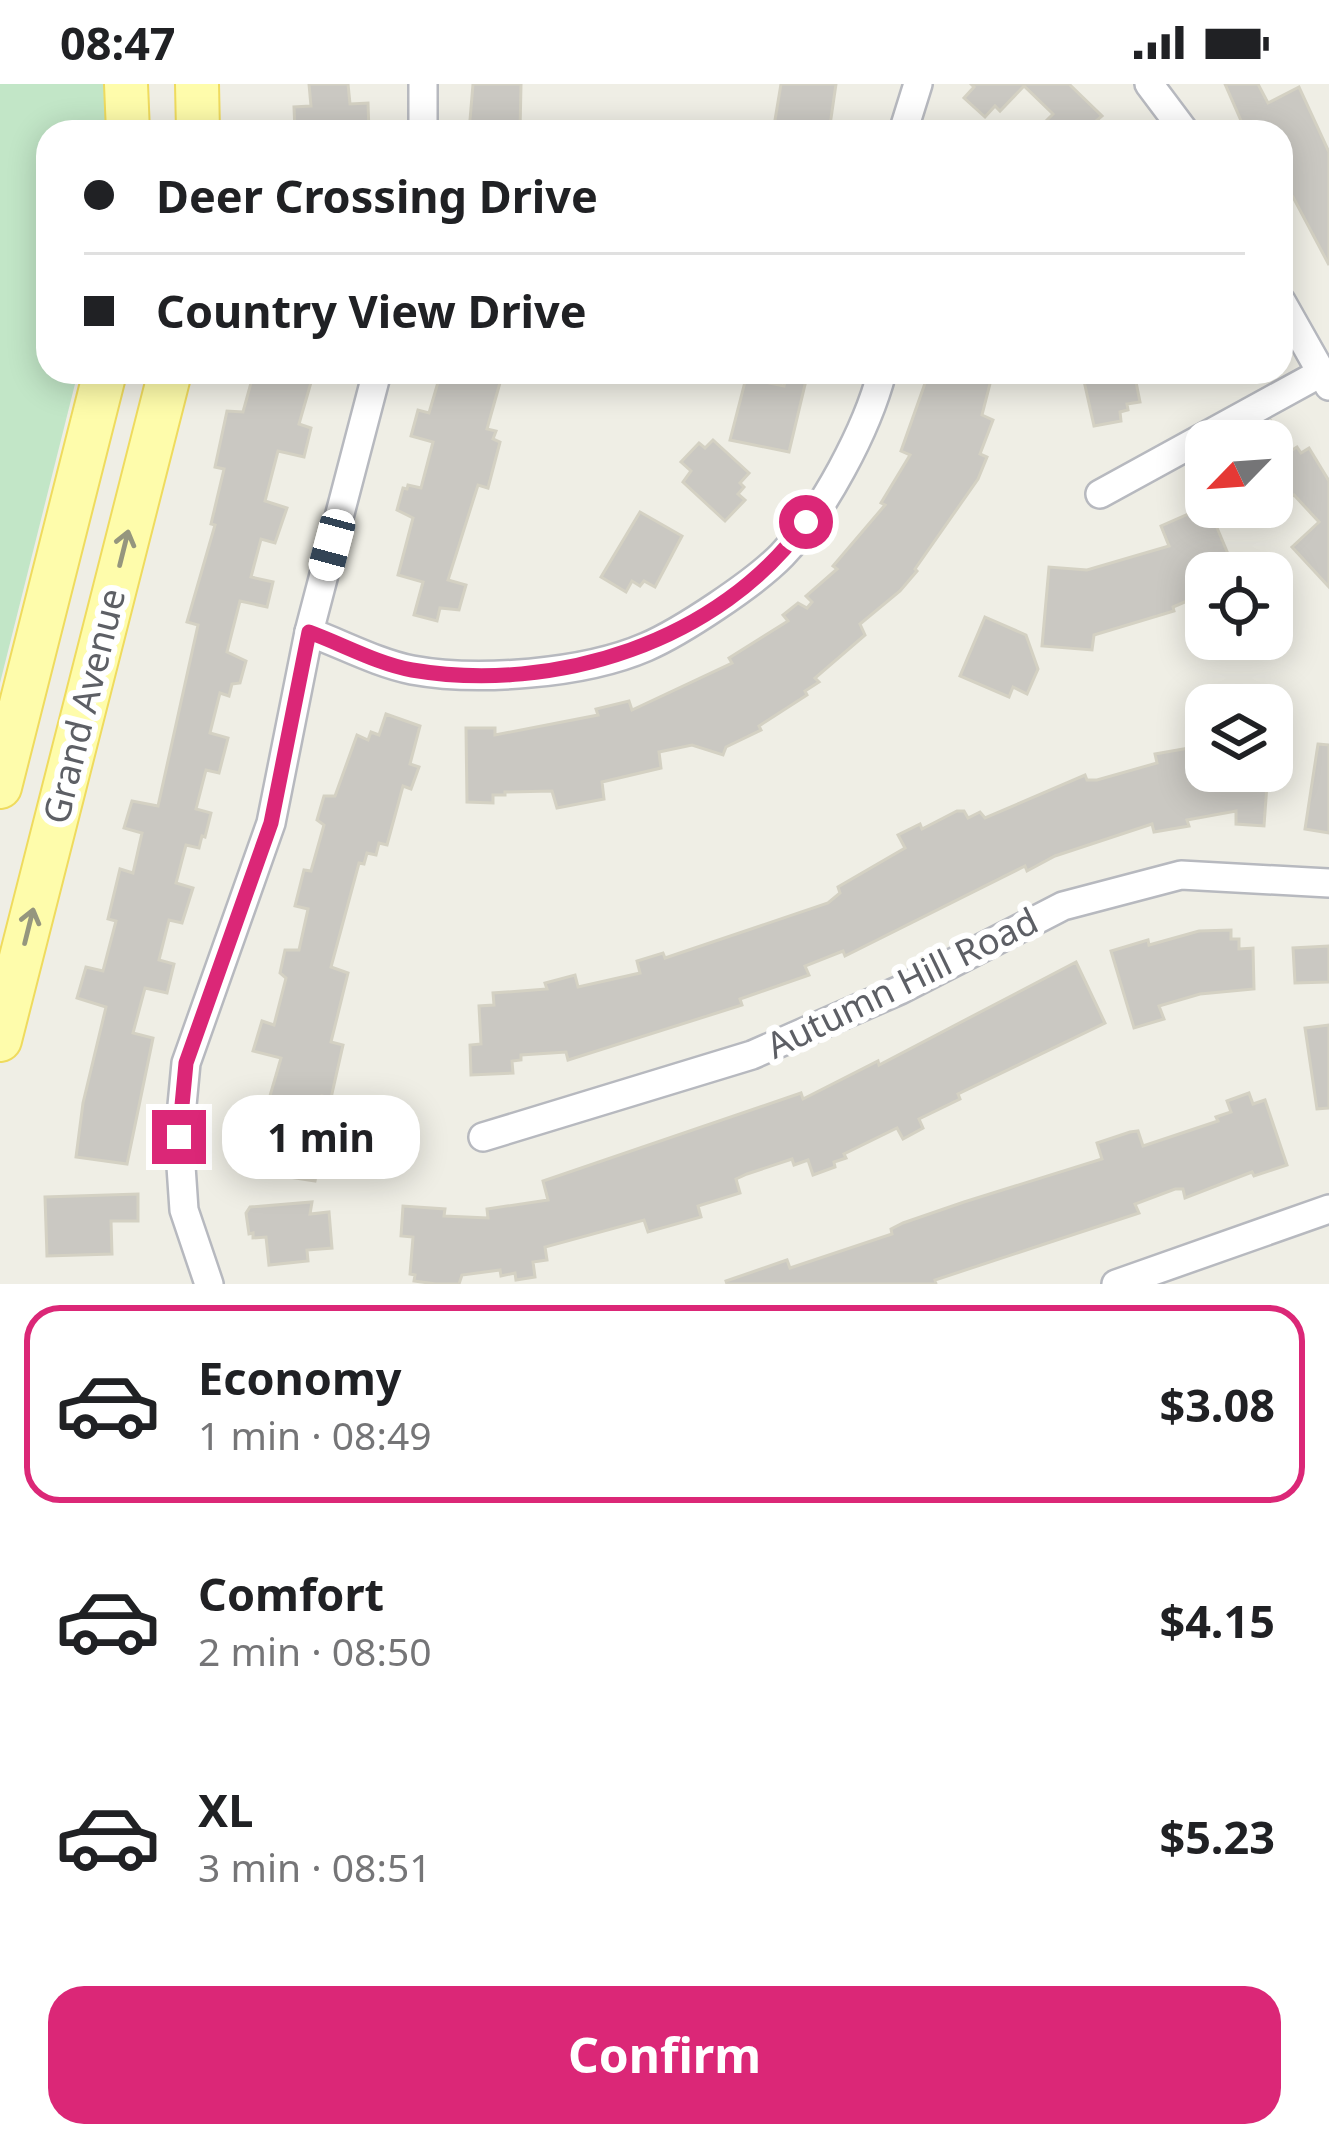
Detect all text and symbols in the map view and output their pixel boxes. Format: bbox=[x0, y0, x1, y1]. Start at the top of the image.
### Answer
text: 08:47 bbox=[60, 12, 176, 73]
text: Deer Crossing Drive bbox=[156, 165, 598, 226]
text: Country View Drive bbox=[156, 280, 587, 341]
north arrow bbox=[1185, 420, 1293, 528]
map controls bbox=[1185, 420, 1293, 792]
route start bbox=[779, 495, 833, 549]
car bbox=[305, 506, 359, 584]
one-way arrow bbox=[114, 530, 136, 568]
button: locate bbox=[1185, 552, 1293, 660]
street label: Grand Avenue bbox=[31, 583, 136, 829]
button: layers bbox=[1185, 684, 1293, 792]
street label: Autumn Hill Road bbox=[758, 896, 1046, 1069]
one-way arrow bbox=[19, 908, 41, 946]
callout: 1 min bbox=[221, 1095, 419, 1179]
route end bbox=[152, 1110, 206, 1164]
text: 1 min bbox=[267, 1110, 375, 1163]
text: Economy bbox=[198, 1347, 402, 1408]
icon: car bbox=[54, 1350, 162, 1458]
text: $3.08 bbox=[1159, 1374, 1275, 1435]
text: 1 min · 08:49 bbox=[198, 1408, 432, 1461]
text: Comfort bbox=[198, 1563, 384, 1624]
icon: car bbox=[54, 1566, 162, 1674]
text: $4.15 bbox=[1159, 1590, 1275, 1651]
text: 2 min · 08:50 bbox=[198, 1624, 432, 1677]
text: XL bbox=[198, 1779, 253, 1840]
icon: car bbox=[54, 1782, 162, 1890]
text: $5.23 bbox=[1159, 1806, 1275, 1867]
text: 3 min · 08:51 bbox=[198, 1840, 432, 1893]
button: Confirm bbox=[48, 1986, 1281, 2124]

